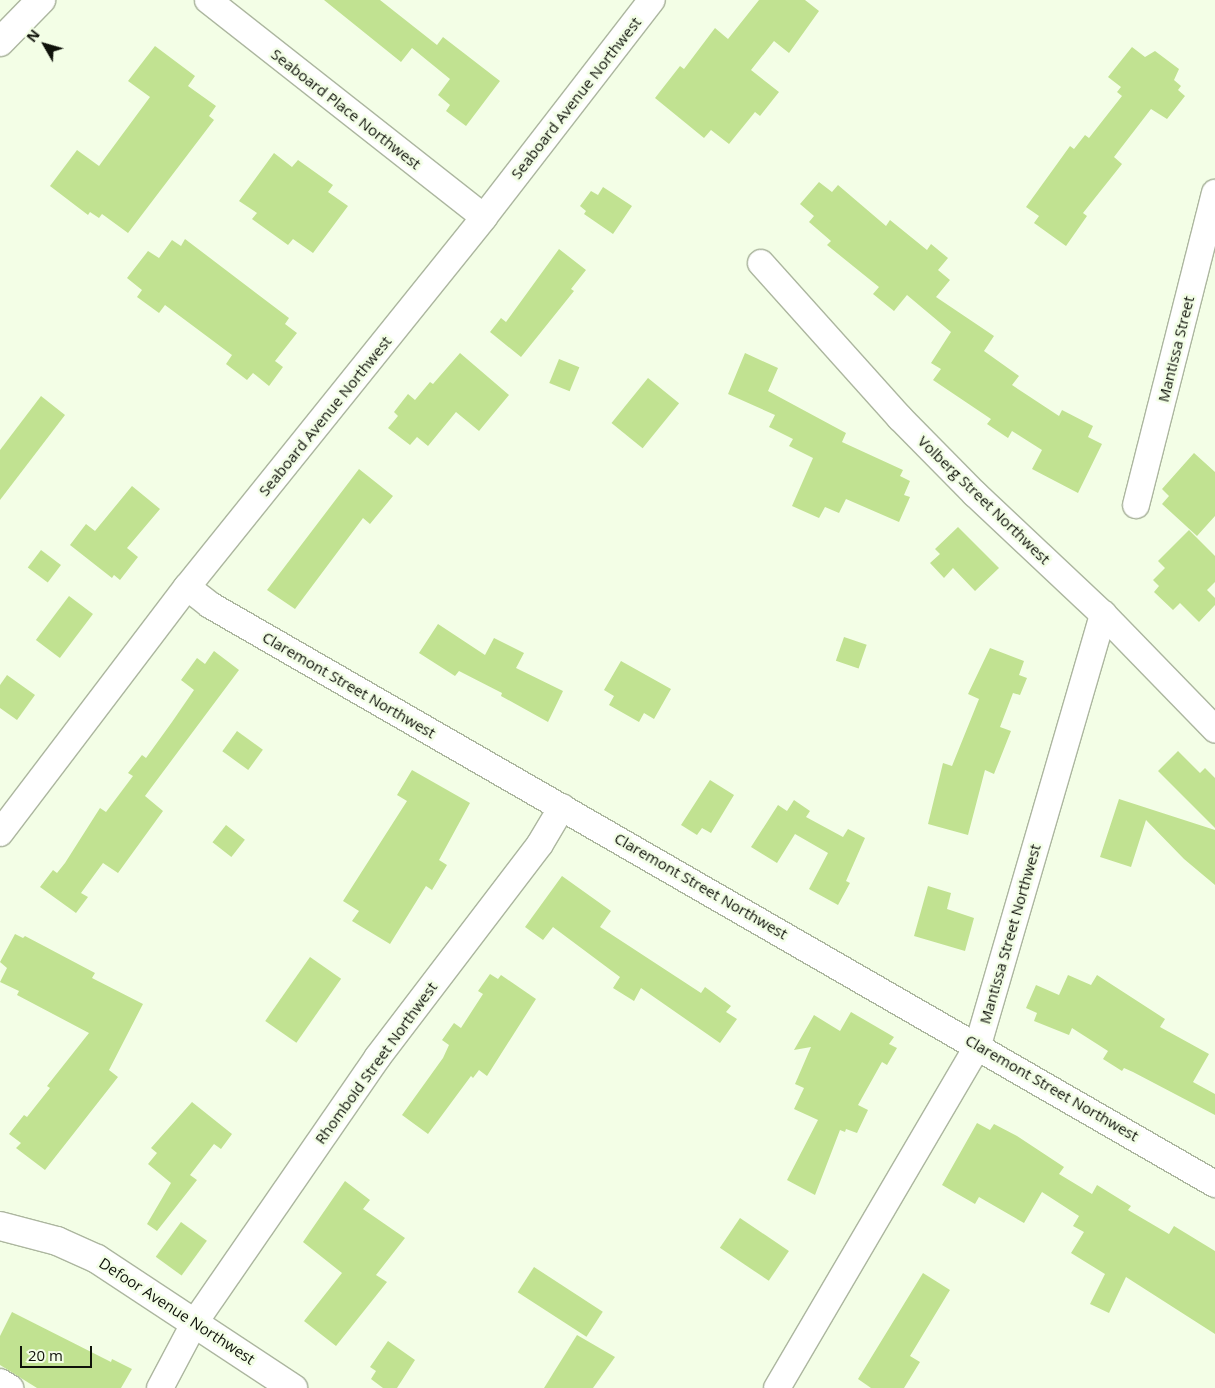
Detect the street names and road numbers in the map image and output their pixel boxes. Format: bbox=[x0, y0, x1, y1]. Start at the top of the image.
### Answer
street label: Seaboard Avenue Northwest bbox=[507, 14, 645, 182]
street label: Seaboard Place Northwest bbox=[268, 45, 424, 173]
street label: Mantissa Street bbox=[1154, 294, 1198, 404]
street label: Seaboard Avenue Northwest bbox=[255, 332, 395, 500]
street label: Volberg Street Northwest bbox=[914, 432, 1054, 568]
street label: Claremont Street Northwest bbox=[259, 628, 439, 742]
street label: Claremont Street Northwest bbox=[611, 829, 791, 943]
street label: Mantissa Street Northwest bbox=[976, 842, 1044, 1026]
street label: Rhomboid Street Northwest bbox=[311, 979, 441, 1147]
street label: Claremont Street Northwest bbox=[962, 1031, 1142, 1145]
street label: Defoor Avenue Northwest bbox=[96, 1254, 258, 1368]

